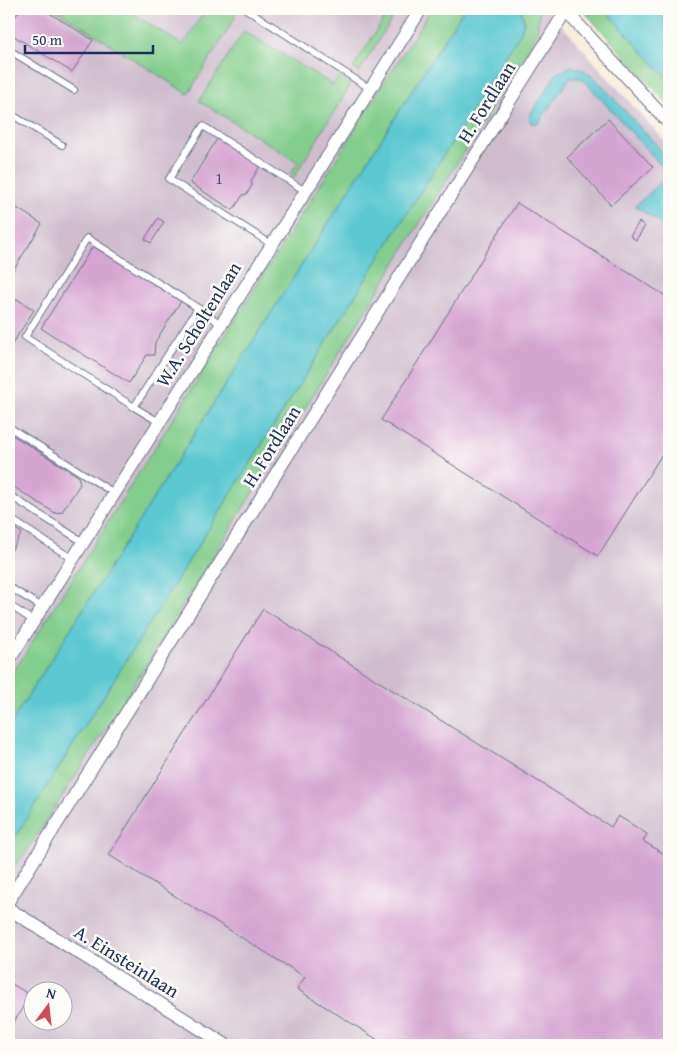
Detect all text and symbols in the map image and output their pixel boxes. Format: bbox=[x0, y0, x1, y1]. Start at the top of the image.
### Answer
scale bar bbox=[25, 22, 152, 54]
text: 50 m bbox=[32, 29, 63, 50]
street label: H. Fordlaan bbox=[450, 56, 522, 148]
house number: 1 bbox=[215, 166, 223, 190]
street label: W.A. Scholtenlaan bbox=[148, 256, 248, 392]
street label: H. Fordlaan bbox=[235, 400, 307, 492]
street label: A. Einsteinlaan bbox=[69, 918, 185, 1005]
north arrow bbox=[22, 982, 72, 1032]
text: N bbox=[44, 983, 59, 1004]

